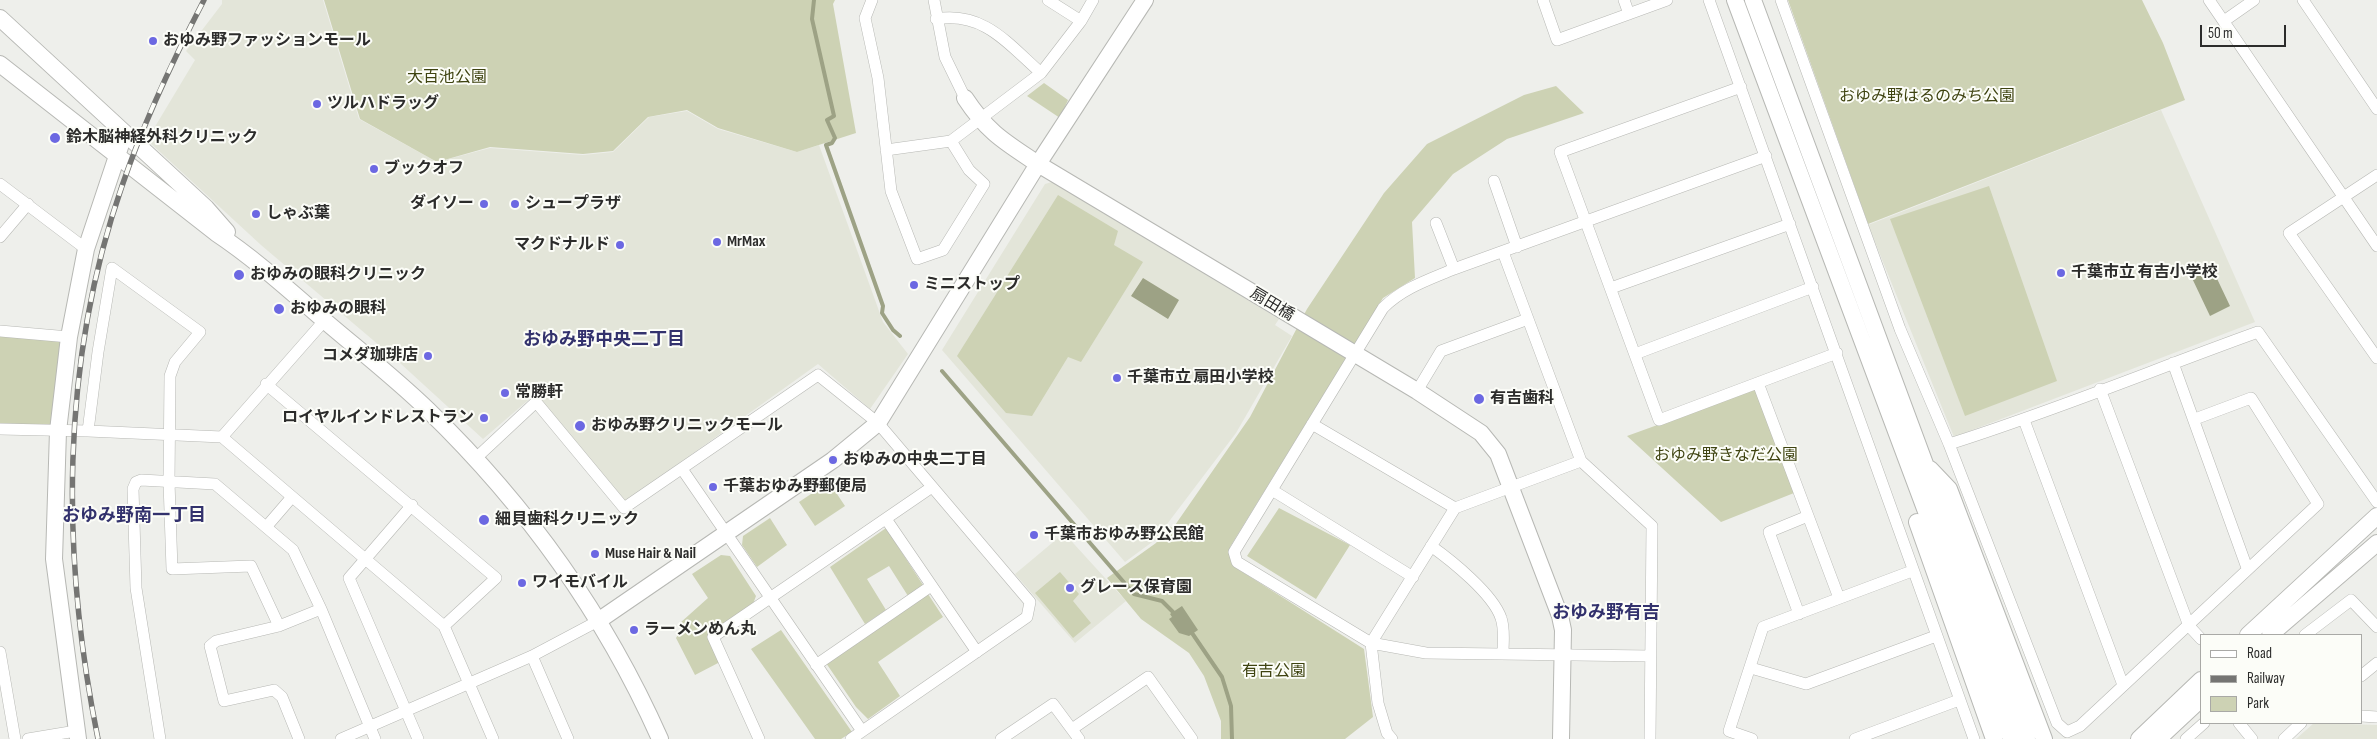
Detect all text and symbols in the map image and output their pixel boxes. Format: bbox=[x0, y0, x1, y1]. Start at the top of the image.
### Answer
scale bar bbox=[2202, 15, 2288, 47]
text: 50 m bbox=[2208, 24, 2233, 43]
place label: おゆみ野ファッションモール bbox=[163, 31, 371, 51]
marker: おゆみ野ファッションモール bbox=[147, 35, 159, 47]
park label: 大百池公園 bbox=[407, 68, 487, 88]
park label: おゆみ野はるのみち公園 bbox=[1839, 87, 2015, 107]
place label: ツルハドラッグ bbox=[327, 94, 439, 114]
marker: ツルハドラッグ bbox=[311, 98, 323, 110]
place label: 鈴木脳神経外科クリニック bbox=[66, 128, 258, 148]
marker: 鈴木脳神経外科クリニック bbox=[48, 131, 62, 145]
place label: ブックオフ bbox=[384, 159, 464, 179]
marker: ブックオフ bbox=[368, 163, 380, 175]
place label: ダイソー bbox=[410, 194, 474, 214]
place label: シュープラザ bbox=[525, 194, 621, 214]
marker: ダイソー bbox=[478, 198, 490, 210]
marker: シュープラザ bbox=[509, 198, 521, 210]
place label: しゃぶ葉 bbox=[266, 204, 330, 224]
marker: しゃぶ葉 bbox=[250, 208, 262, 220]
place label: MrMax bbox=[727, 232, 765, 252]
place label: マクドナルド bbox=[514, 235, 610, 255]
marker: MrMax bbox=[711, 236, 723, 248]
marker: マクドナルド bbox=[614, 239, 626, 251]
place label: 千葉市立 有吉小学校 bbox=[2071, 263, 2217, 283]
place label: おゆみの眼科クリニック bbox=[250, 265, 426, 285]
marker: 千葉市立 有吉小学校 bbox=[2055, 267, 2067, 279]
marker: おゆみの眼科クリニック bbox=[232, 268, 246, 282]
place label: ミニストップ bbox=[924, 275, 1020, 295]
marker: ミニストップ bbox=[908, 279, 920, 291]
street label: 扇田橋 bbox=[1246, 284, 1298, 326]
place label: おゆみの眼科 bbox=[290, 299, 386, 319]
marker: おゆみの眼科 bbox=[272, 302, 286, 316]
district label: おゆみ野中央二丁目 bbox=[523, 329, 685, 351]
place label: コメダ珈琲店 bbox=[322, 346, 418, 366]
marker: コメダ珈琲店 bbox=[422, 350, 434, 362]
place label: 千葉市立 扇田小学校 bbox=[1127, 368, 1273, 388]
marker: 千葉市立 扇田小学校 bbox=[1111, 372, 1123, 384]
place label: 常勝軒 bbox=[515, 383, 563, 403]
marker: 常勝軒 bbox=[499, 387, 511, 399]
place label: 有吉歯科 bbox=[1490, 389, 1554, 409]
marker: 有吉歯科 bbox=[1472, 392, 1486, 406]
place label: ロイヤルインドレストラン bbox=[282, 408, 474, 428]
marker: ロイヤルインドレストラン bbox=[478, 412, 490, 424]
place label: おゆみ野クリニックモール bbox=[591, 416, 783, 436]
marker: おゆみ野クリニックモール bbox=[573, 419, 587, 433]
park label: おゆみ野きなだ公園 bbox=[1654, 446, 1798, 466]
place label: おゆみの中央二丁目 bbox=[843, 450, 987, 470]
marker: おゆみの中央二丁目 bbox=[827, 454, 839, 466]
place label: 千葉おゆみ野郵便局 bbox=[723, 477, 867, 497]
marker: 千葉おゆみ野郵便局 bbox=[707, 481, 719, 493]
district label: おゆみ野南一丁目 bbox=[62, 505, 206, 527]
place label: 細貝歯科クリニック bbox=[495, 510, 639, 530]
marker: 細貝歯科クリニック bbox=[477, 513, 491, 527]
place label: 千葉市おゆみ野公民館 bbox=[1044, 525, 1204, 545]
marker: 千葉市おゆみ野公民館 bbox=[1028, 529, 1040, 541]
place label: Muse Hair & Nail bbox=[605, 544, 696, 564]
marker: Muse Hair & Nail bbox=[589, 548, 601, 560]
place label: ワイモバイル bbox=[532, 573, 628, 593]
marker: ワイモバイル bbox=[516, 577, 528, 589]
place label: グレース保育園 bbox=[1080, 578, 1192, 598]
marker: グレース保育園 bbox=[1064, 582, 1076, 594]
district label: おゆみ野有吉 bbox=[1552, 602, 1660, 624]
place label: ラーメンめん丸 bbox=[644, 620, 756, 640]
marker: ラーメンめん丸 bbox=[628, 624, 640, 636]
legend bbox=[2200, 634, 2362, 724]
text: Road bbox=[2247, 644, 2272, 663]
park label: 有吉公園 bbox=[1242, 662, 1306, 682]
text: Railway bbox=[2247, 669, 2285, 688]
text: Park bbox=[2247, 694, 2269, 713]

